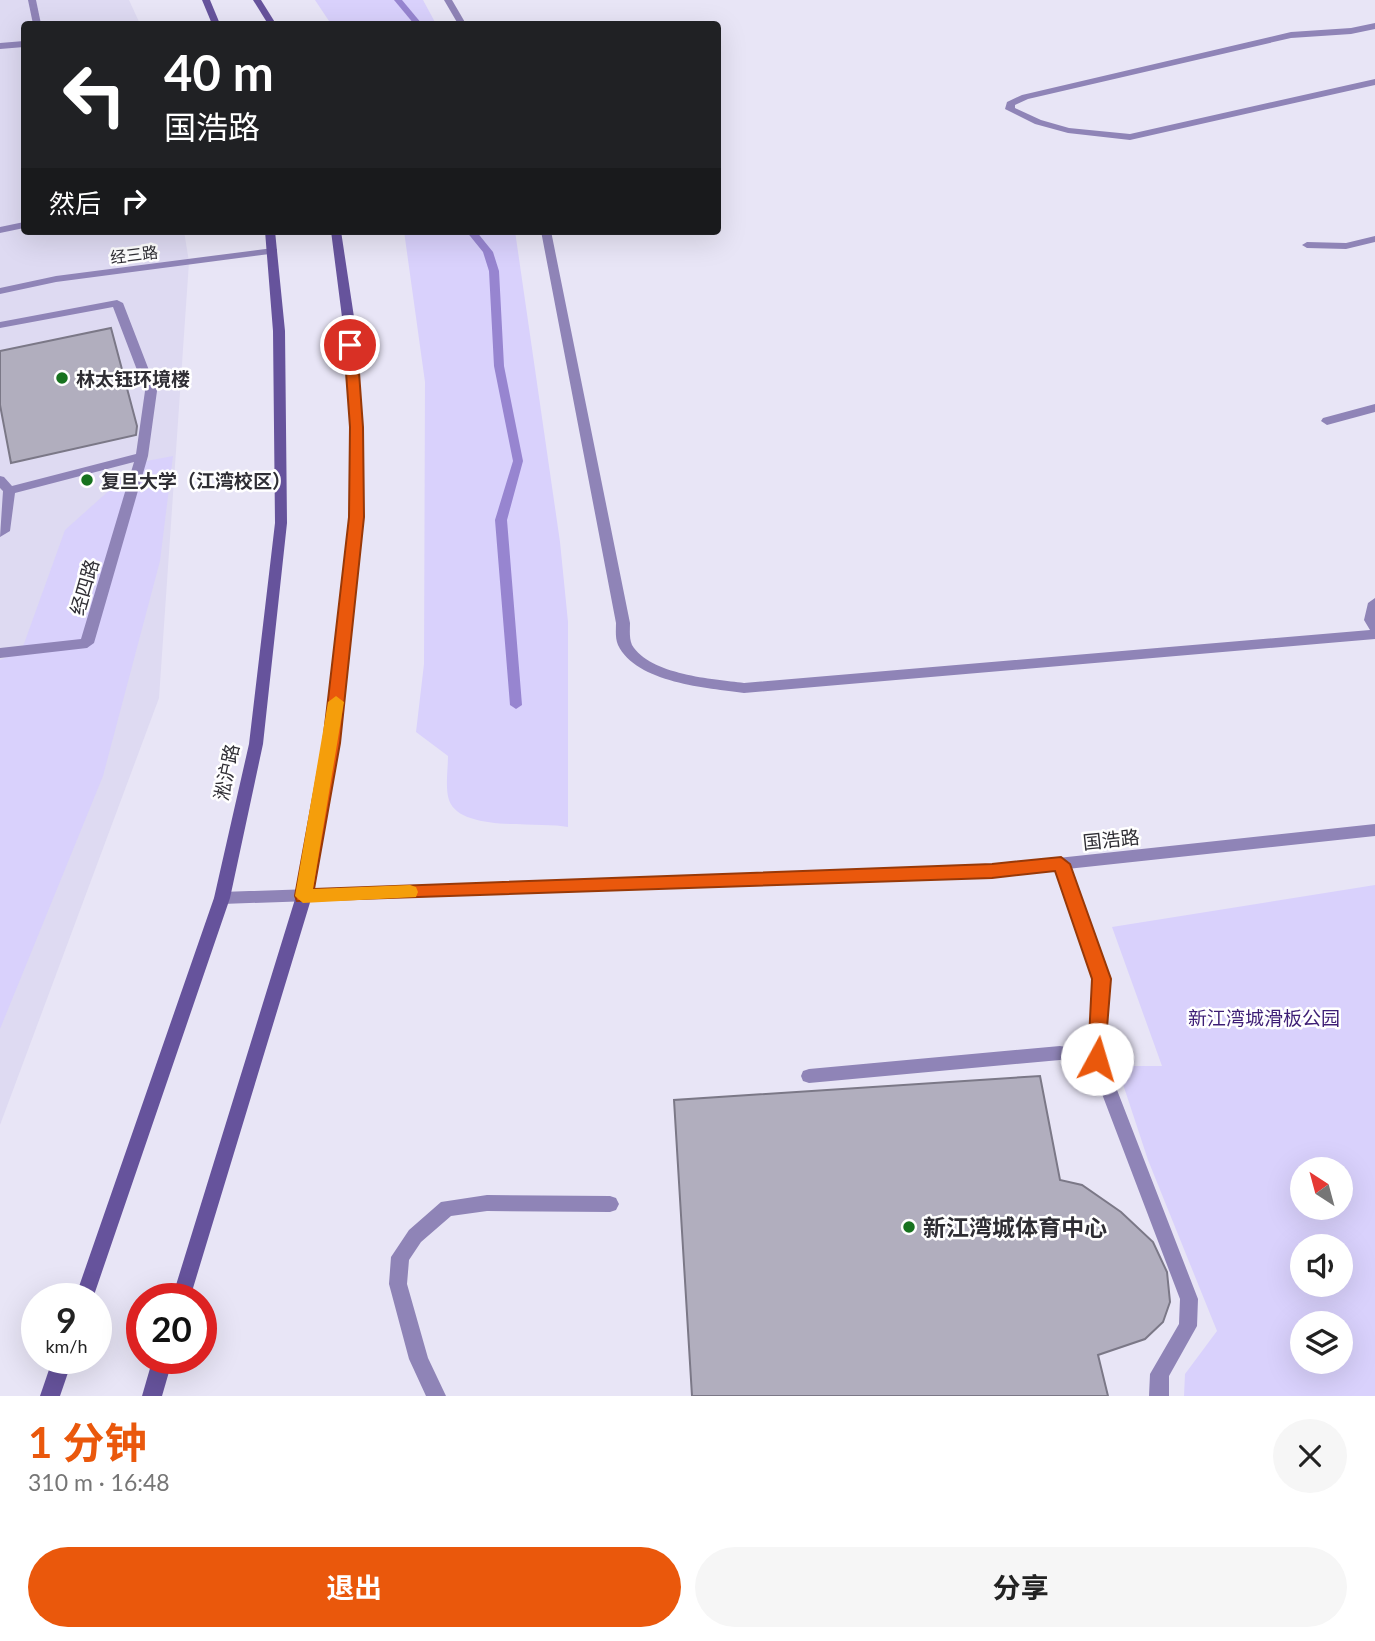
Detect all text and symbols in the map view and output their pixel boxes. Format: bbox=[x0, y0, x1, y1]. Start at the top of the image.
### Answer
text: 40 m bbox=[164, 43, 274, 101]
icon: left bbox=[49, 49, 140, 140]
text: 国浩路 bbox=[164, 107, 260, 146]
icon: right bbox=[115, 182, 153, 220]
text: 然后 bbox=[49, 187, 101, 219]
street label: 经三路 bbox=[109, 242, 159, 266]
pin bbox=[320, 315, 380, 375]
icon: arrive bbox=[331, 326, 369, 364]
place label: 林太钰环境楼 bbox=[76, 367, 190, 390]
marker: 林太钰环境楼 bbox=[54, 370, 70, 386]
place label: 复旦大学（江湾校区） bbox=[101, 469, 291, 492]
marker: 复旦大学（江湾校区） bbox=[79, 472, 95, 488]
street label: 经四路 bbox=[65, 556, 103, 618]
street label: 淞沪路 bbox=[209, 742, 243, 802]
street label: 国浩路 bbox=[1081, 825, 1141, 853]
park label: 新江湾城滑板公园 bbox=[1188, 1006, 1340, 1029]
position arrow bbox=[1060, 1022, 1134, 1096]
north arrow bbox=[1290, 1157, 1353, 1220]
map controls bbox=[1290, 1157, 1353, 1374]
place label: 新江湾城体育中心 bbox=[923, 1213, 1107, 1241]
marker: 新江湾城体育中心 bbox=[901, 1219, 917, 1235]
button: sound bbox=[1290, 1234, 1353, 1297]
speed limit sign: 20 bbox=[126, 1283, 217, 1374]
text: 9 bbox=[56, 1298, 77, 1340]
button: layers bbox=[1290, 1311, 1353, 1374]
text: km/h bbox=[45, 1335, 88, 1357]
text: 1 分钟 bbox=[28, 1417, 147, 1467]
button: close bbox=[1273, 1419, 1347, 1493]
text: 310 m · 16:48 bbox=[28, 1468, 170, 1496]
button: 退出 bbox=[28, 1547, 681, 1627]
button: 分享 bbox=[695, 1547, 1347, 1627]

